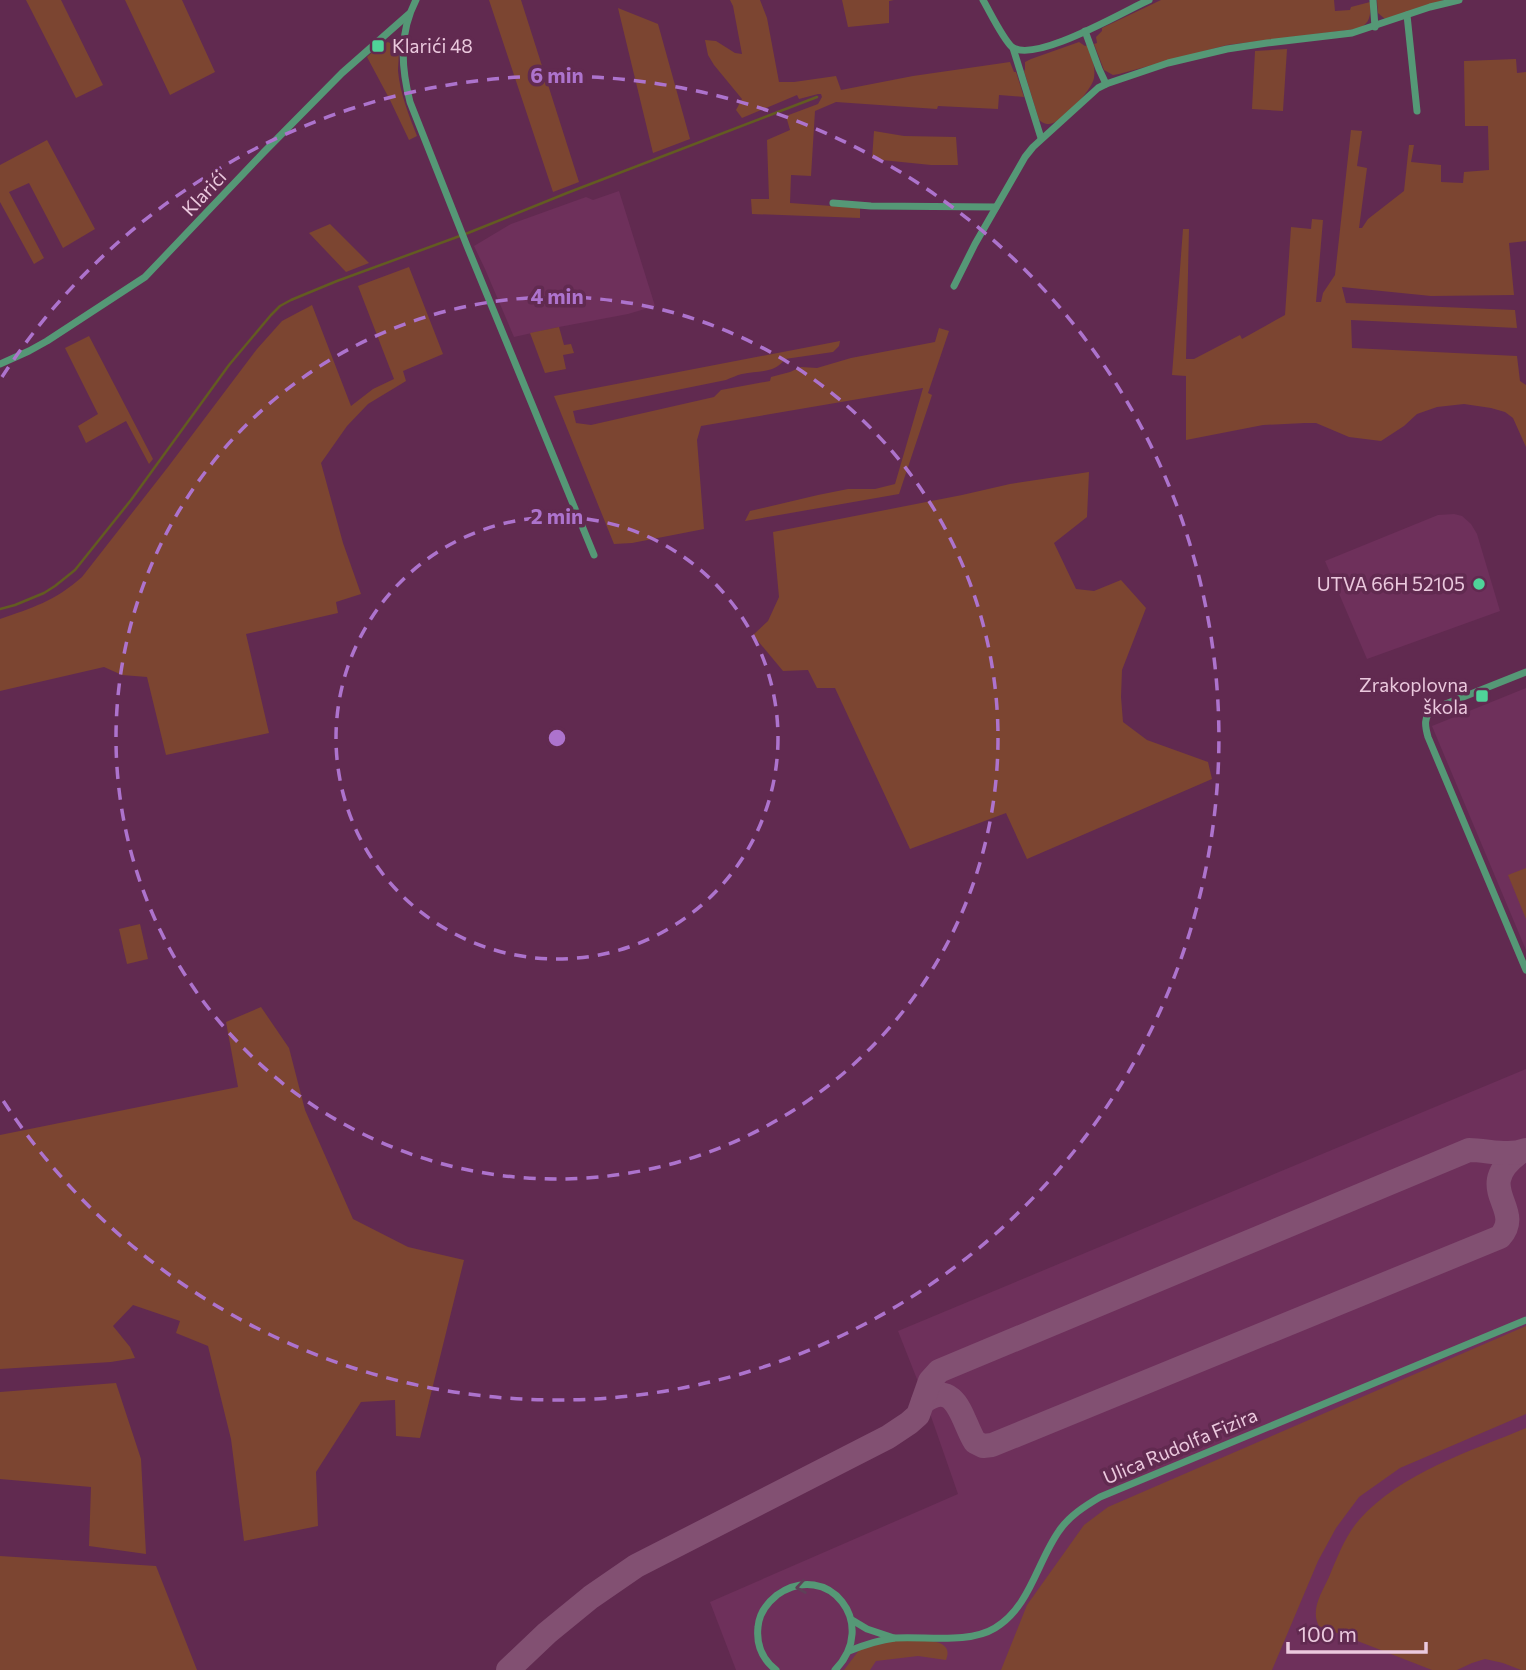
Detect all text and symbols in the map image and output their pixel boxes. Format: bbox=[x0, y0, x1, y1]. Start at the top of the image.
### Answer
place label: Klarići 48 bbox=[392, 34, 473, 57]
marker: Klarići 48 bbox=[370, 38, 386, 54]
text: 6 min bbox=[530, 62, 584, 87]
street label: Klarići bbox=[177, 165, 231, 220]
text: 4 min bbox=[530, 283, 584, 308]
text: 2 min bbox=[531, 503, 583, 528]
place label: UTVA 66H 52105 bbox=[1317, 572, 1465, 595]
marker: UTVA 66H 52105 bbox=[1471, 576, 1487, 592]
place label: Zrakoplovna škola bbox=[1359, 673, 1468, 718]
marker: Zrakoplovna škola bbox=[1474, 688, 1490, 704]
centre of rings bbox=[545, 726, 569, 750]
street label: Ulica Rudolfa Fizira bbox=[1099, 1403, 1260, 1488]
one-way arrow bbox=[795, 1579, 807, 1594]
scale bar bbox=[1288, 1610, 1426, 1654]
text: 100 m bbox=[1298, 1621, 1357, 1646]

